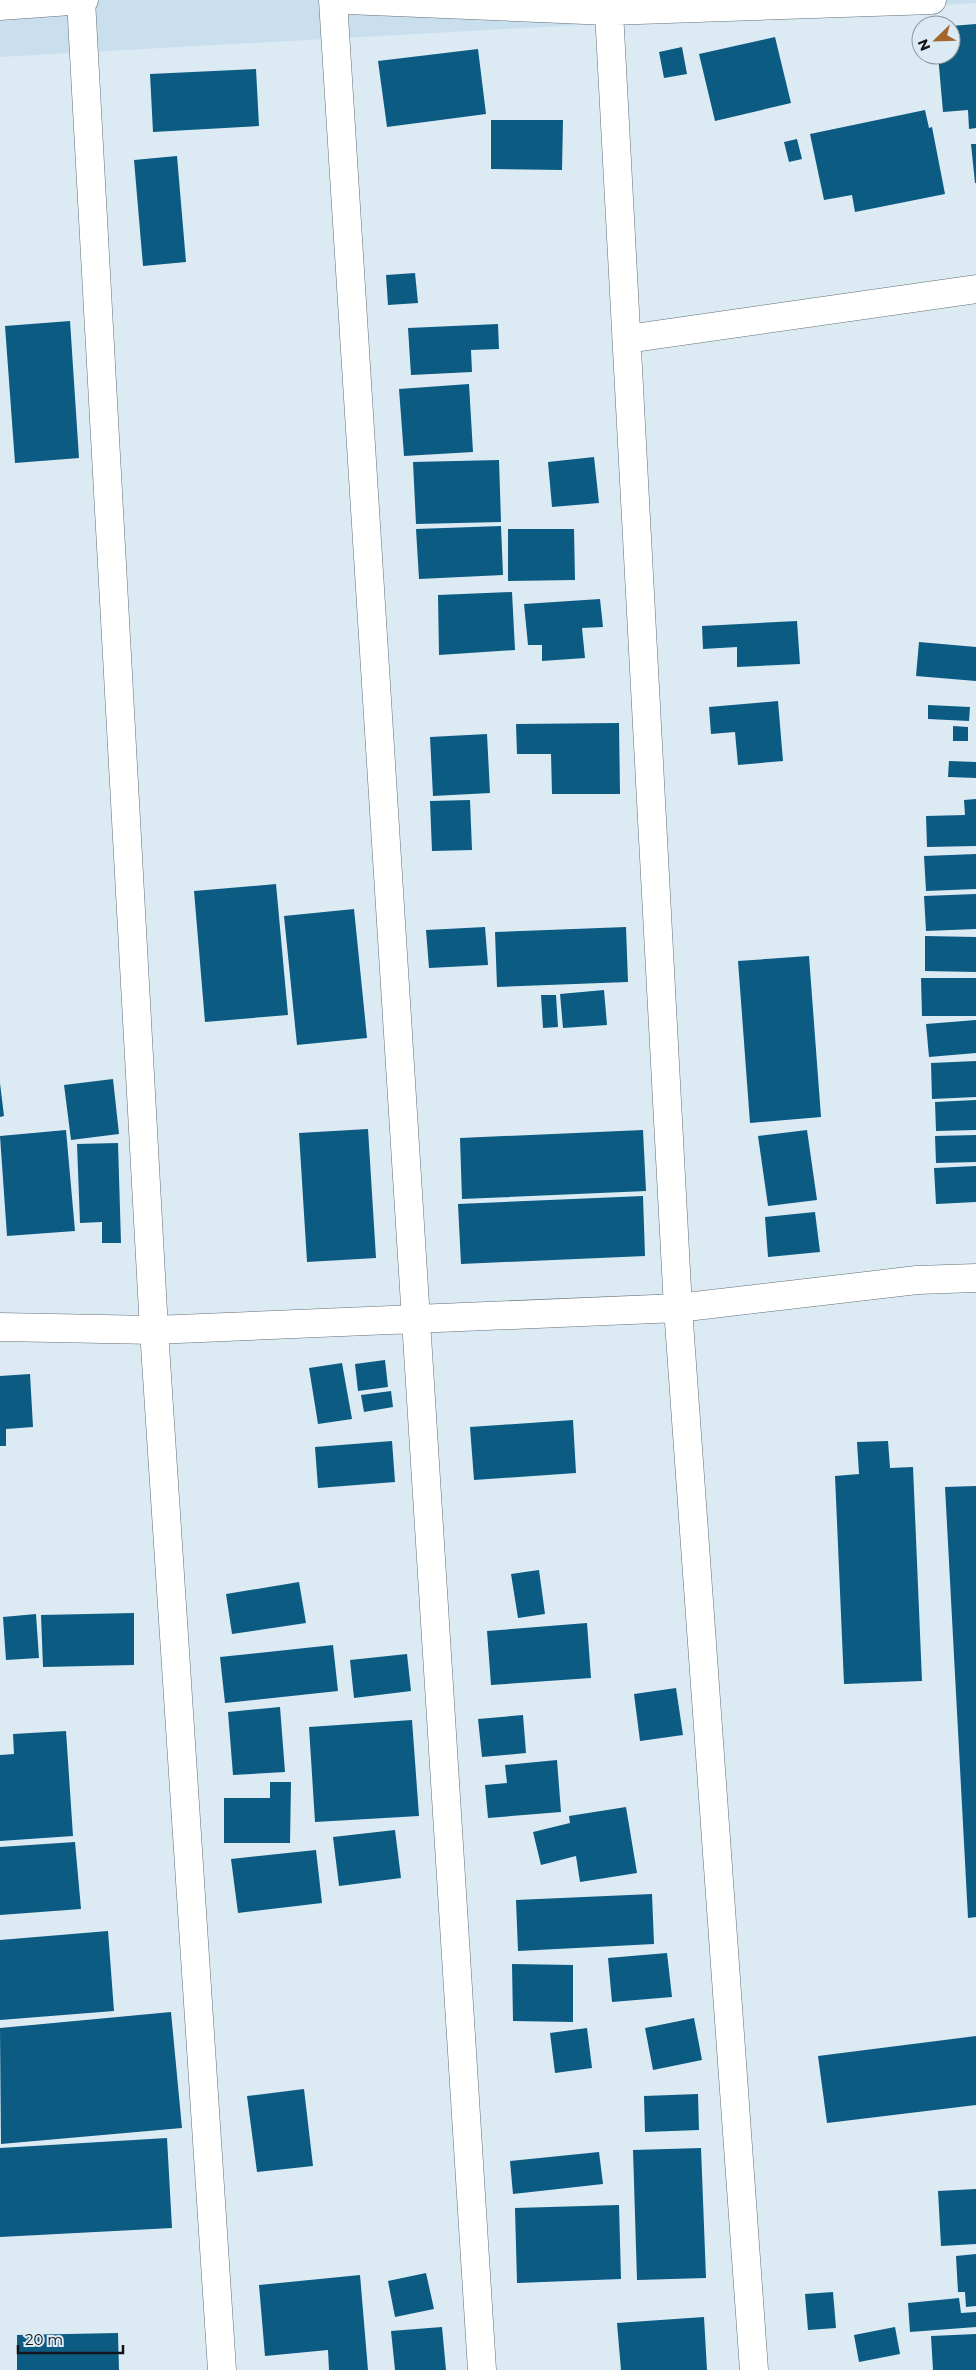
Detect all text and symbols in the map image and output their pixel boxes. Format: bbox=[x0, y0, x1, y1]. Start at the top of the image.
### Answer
north arrow bbox=[911, 15, 961, 65]
text: N bbox=[914, 36, 935, 54]
scale bar bbox=[18, 2322, 122, 2354]
text: 20 m bbox=[25, 2330, 63, 2349]

